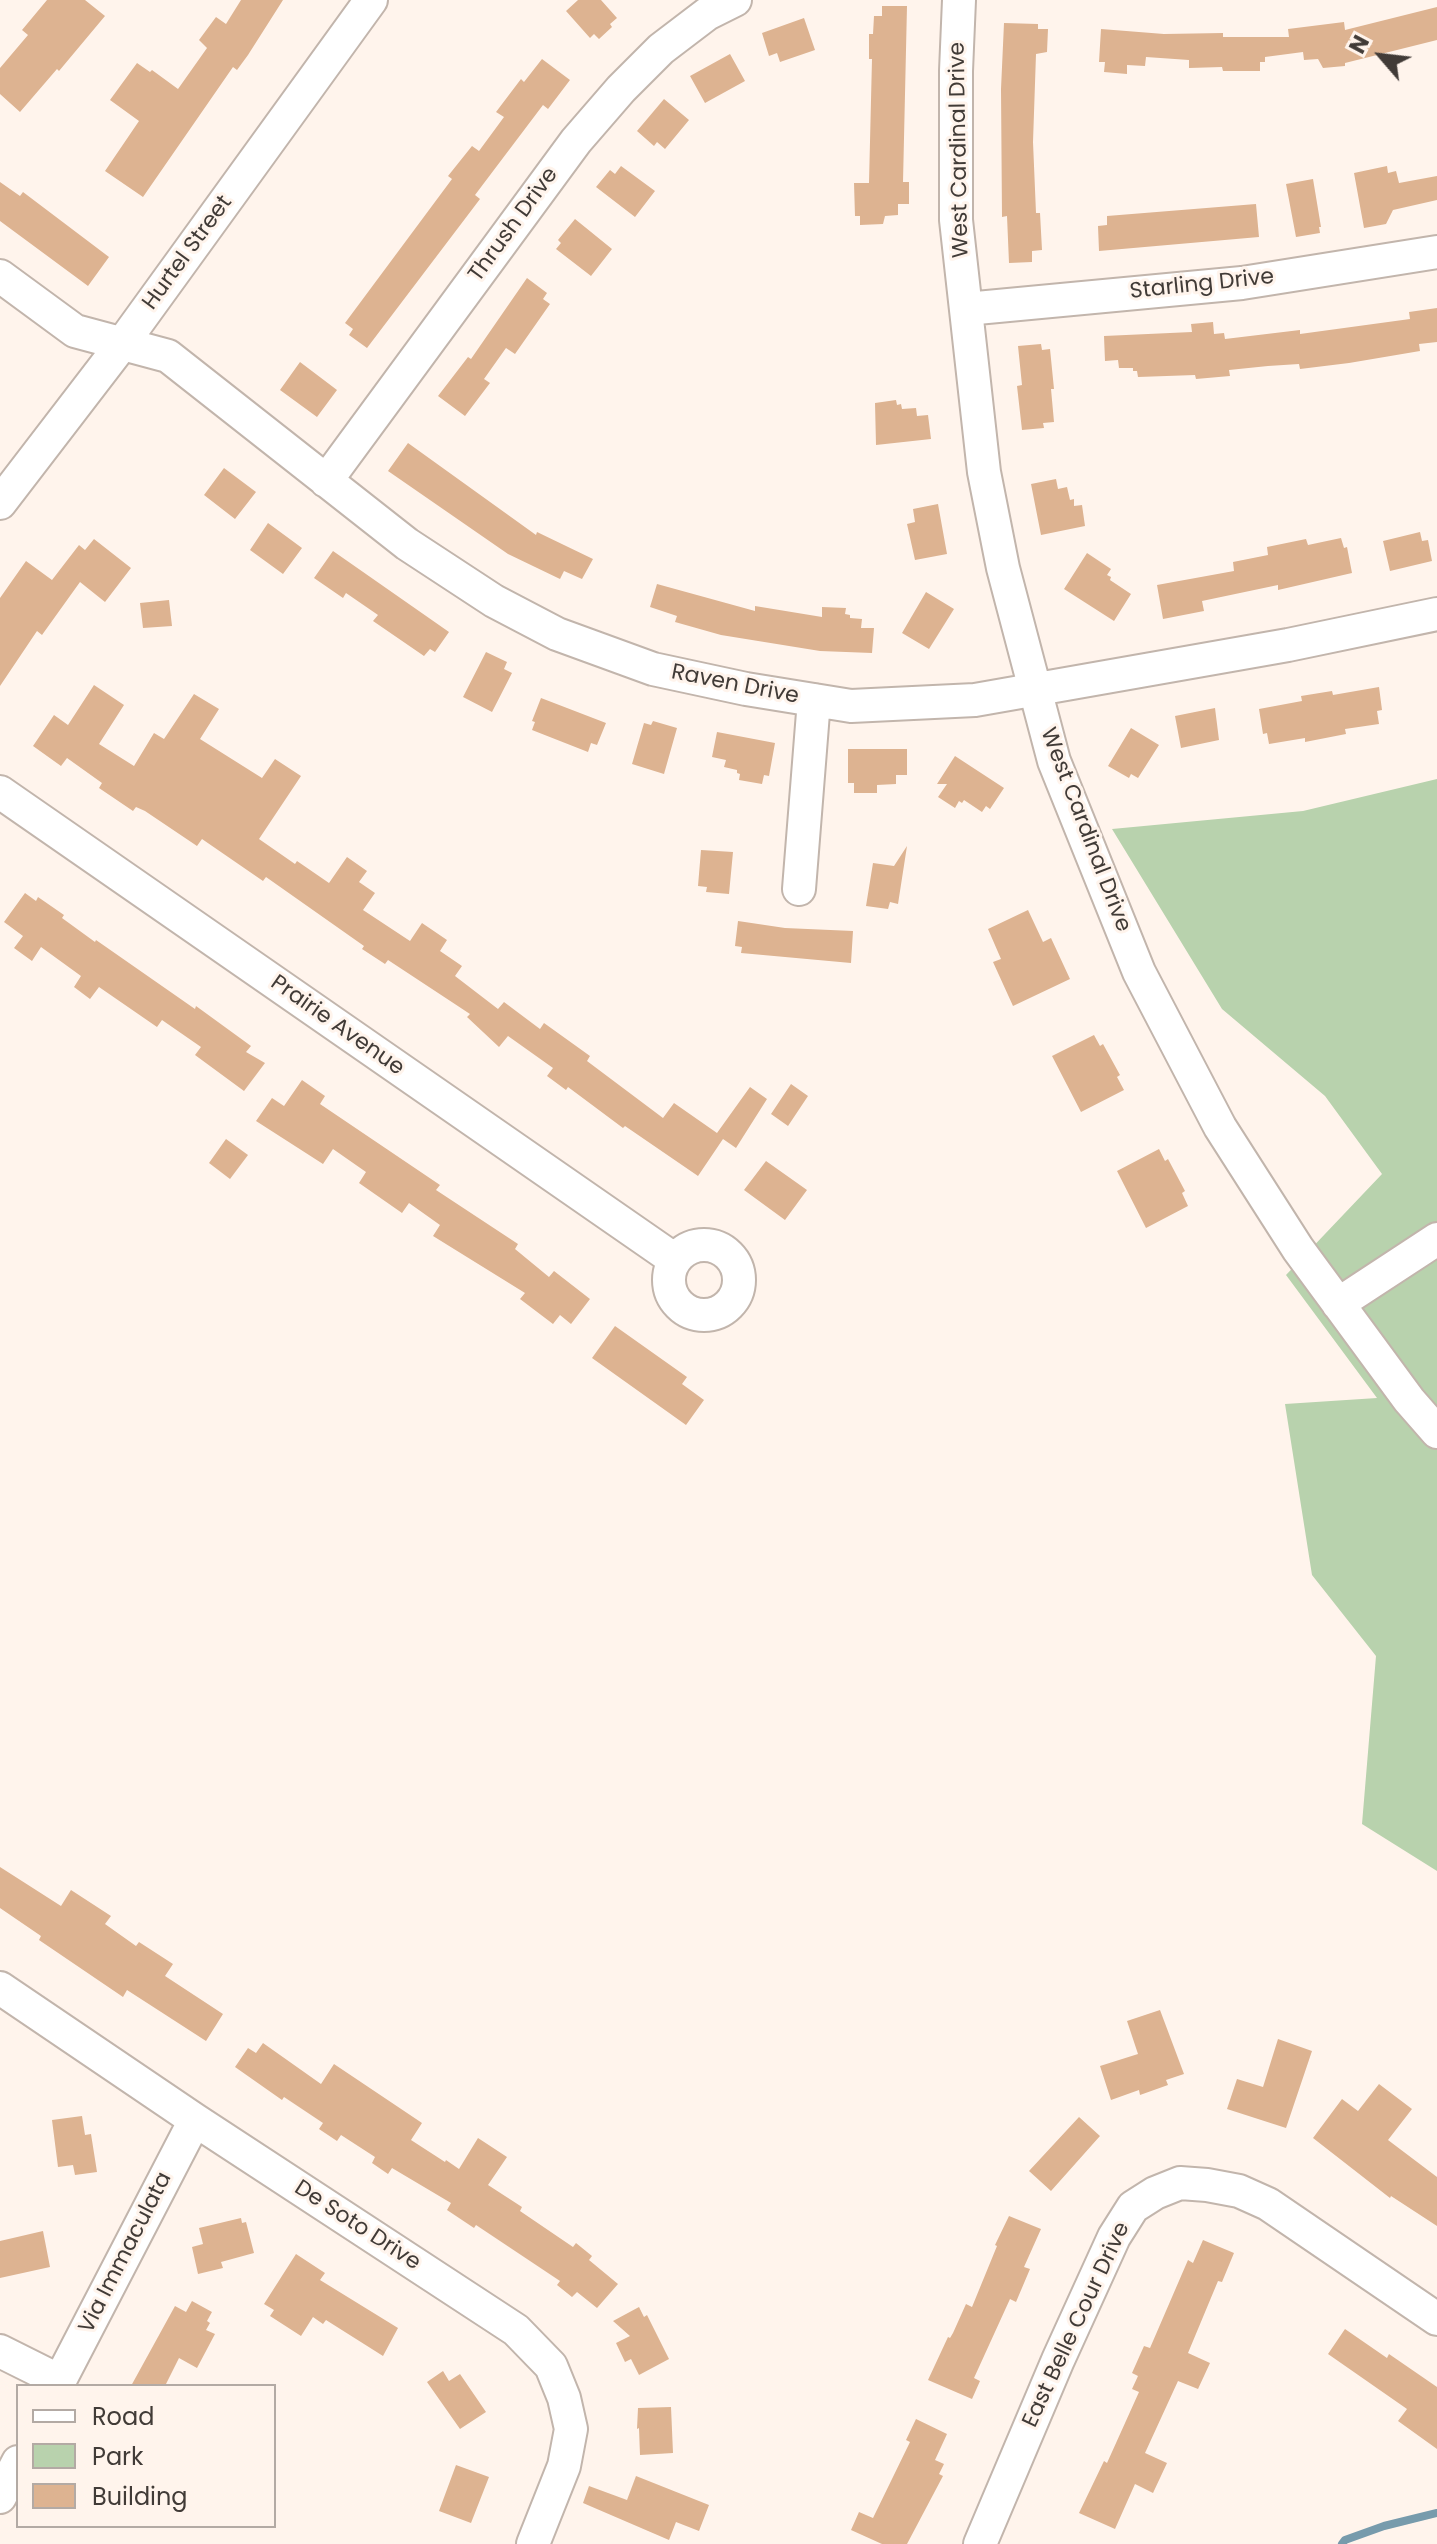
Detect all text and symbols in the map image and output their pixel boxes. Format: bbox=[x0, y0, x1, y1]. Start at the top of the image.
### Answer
north arrow bbox=[1341, 16, 1421, 96]
text: N bbox=[1342, 30, 1377, 59]
street label: West Cardinal Drive bbox=[945, 42, 975, 258]
street label: Thrush Drive bbox=[464, 163, 564, 287]
street label: Hurtel Street bbox=[138, 191, 238, 315]
street label: Starling Drive bbox=[1129, 264, 1275, 306]
street label: Raven Drive bbox=[669, 660, 801, 710]
street label: West Cardinal Drive bbox=[1034, 724, 1136, 936]
street label: Prairie Avenue bbox=[265, 970, 409, 1082]
street label: Via Immaculata bbox=[74, 2168, 178, 2338]
street label: De Soto Drive bbox=[289, 2175, 425, 2277]
street label: East Belle Cour Drive bbox=[1018, 2218, 1136, 2432]
legend bbox=[16, 2384, 276, 2528]
text: Road bbox=[92, 2400, 154, 2433]
text: Park bbox=[92, 2440, 143, 2473]
text: Building bbox=[92, 2480, 188, 2513]

